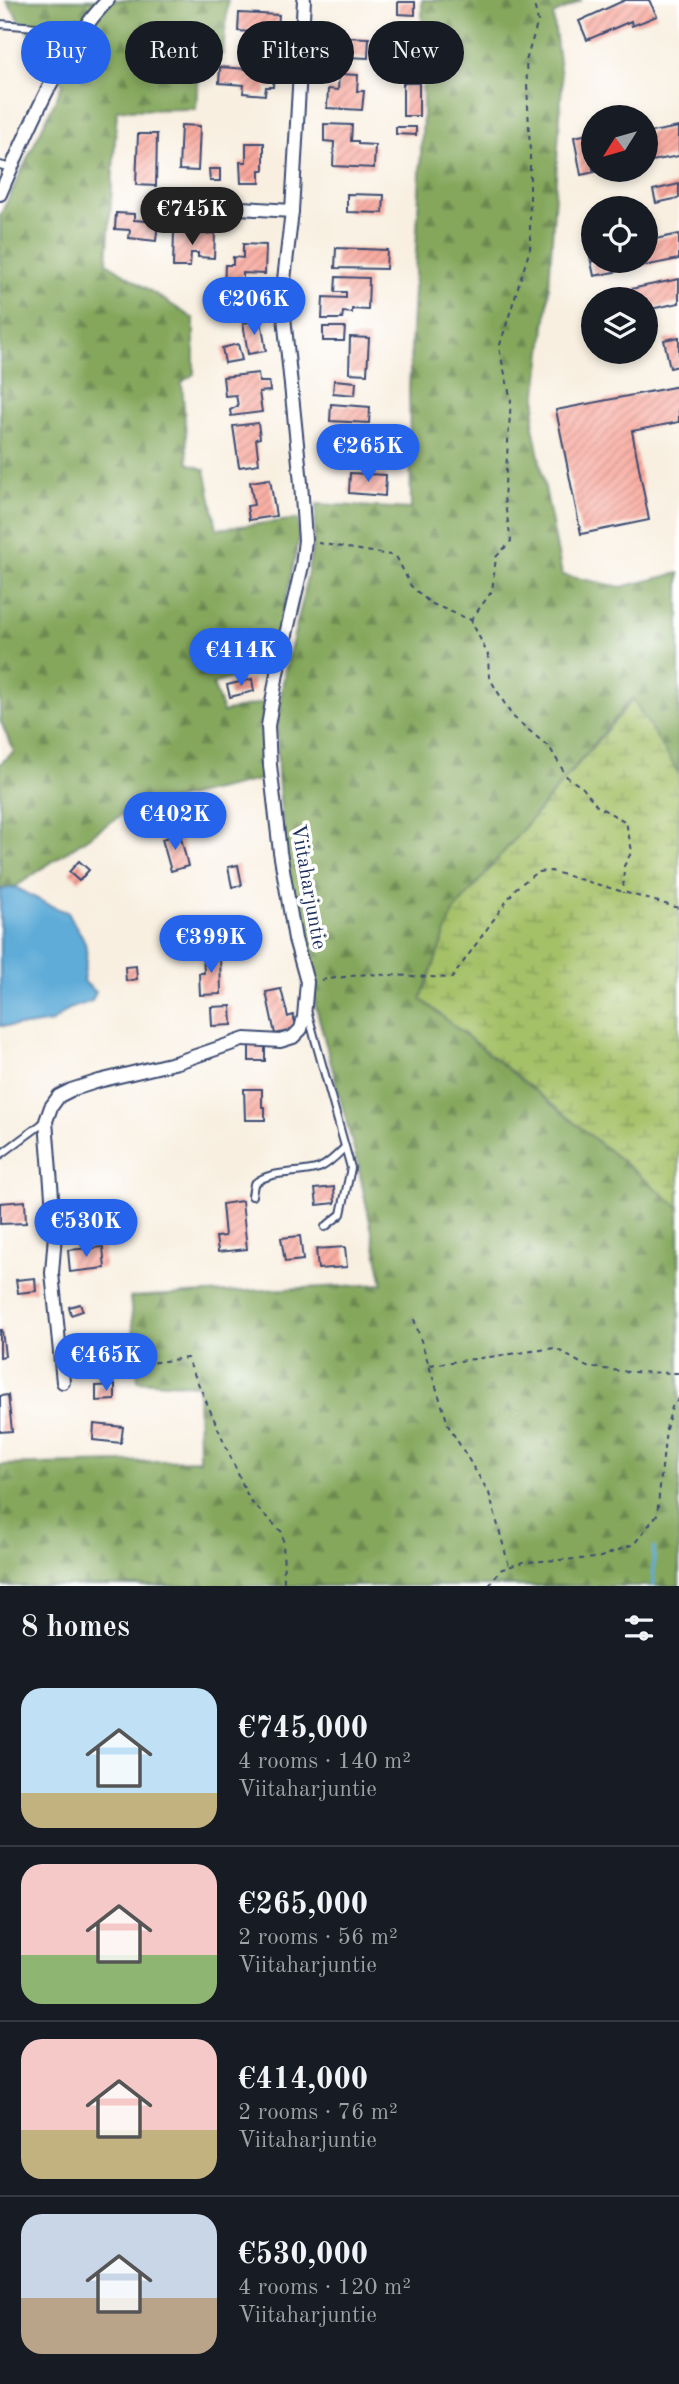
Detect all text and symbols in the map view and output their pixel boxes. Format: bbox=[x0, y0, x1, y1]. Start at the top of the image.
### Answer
chip: Buy bbox=[21, 21, 111, 84]
chip: Rent bbox=[125, 21, 223, 84]
chip: Filters bbox=[237, 21, 354, 84]
chip: New bbox=[368, 21, 464, 84]
north arrow bbox=[581, 105, 658, 182]
map controls bbox=[581, 105, 658, 364]
pin: €745K bbox=[143, 188, 241, 247]
button: locate bbox=[581, 196, 658, 273]
text: €745K bbox=[156, 198, 228, 221]
pin: €206K bbox=[205, 278, 303, 337]
button: layers bbox=[581, 287, 658, 364]
text: €206K bbox=[218, 288, 290, 311]
pin: €265K bbox=[319, 424, 417, 484]
text: €265K bbox=[332, 435, 404, 458]
pin: €414K bbox=[192, 628, 290, 688]
text: €414K bbox=[205, 639, 277, 662]
pin: €402K bbox=[126, 792, 224, 852]
text: €402K bbox=[139, 803, 211, 826]
street label: Viitaharjuntie bbox=[287, 823, 329, 951]
pin: €399K bbox=[162, 916, 260, 975]
text: €399K bbox=[175, 926, 247, 949]
pin: €530K bbox=[37, 1200, 135, 1259]
text: €530K bbox=[50, 1210, 122, 1233]
pin: €465K bbox=[57, 1334, 155, 1393]
text: €465K bbox=[70, 1344, 142, 1367]
icon: filters bbox=[620, 1609, 658, 1647]
text: 8 homes bbox=[21, 1613, 130, 1643]
text: €745,000 bbox=[238, 1714, 368, 1744]
icon: home bbox=[77, 1716, 161, 1800]
text: 4 rooms · 140 m² bbox=[238, 1750, 411, 1773]
text: Viitaharjuntie bbox=[238, 1778, 377, 1801]
text: €265,000 bbox=[238, 1890, 368, 1920]
icon: home bbox=[77, 1892, 161, 1976]
text: 2 rooms · 56 m² bbox=[238, 1926, 398, 1949]
text: Viitaharjuntie bbox=[238, 1954, 377, 1977]
text: €414,000 bbox=[238, 2065, 368, 2095]
icon: home bbox=[77, 2067, 161, 2151]
text: 2 rooms · 76 m² bbox=[238, 2101, 398, 2124]
text: Viitaharjuntie bbox=[238, 2129, 377, 2152]
text: €530,000 bbox=[238, 2240, 368, 2270]
icon: home bbox=[77, 2242, 161, 2326]
text: 4 rooms · 120 m² bbox=[238, 2276, 411, 2299]
text: Viitaharjuntie bbox=[238, 2304, 377, 2327]

